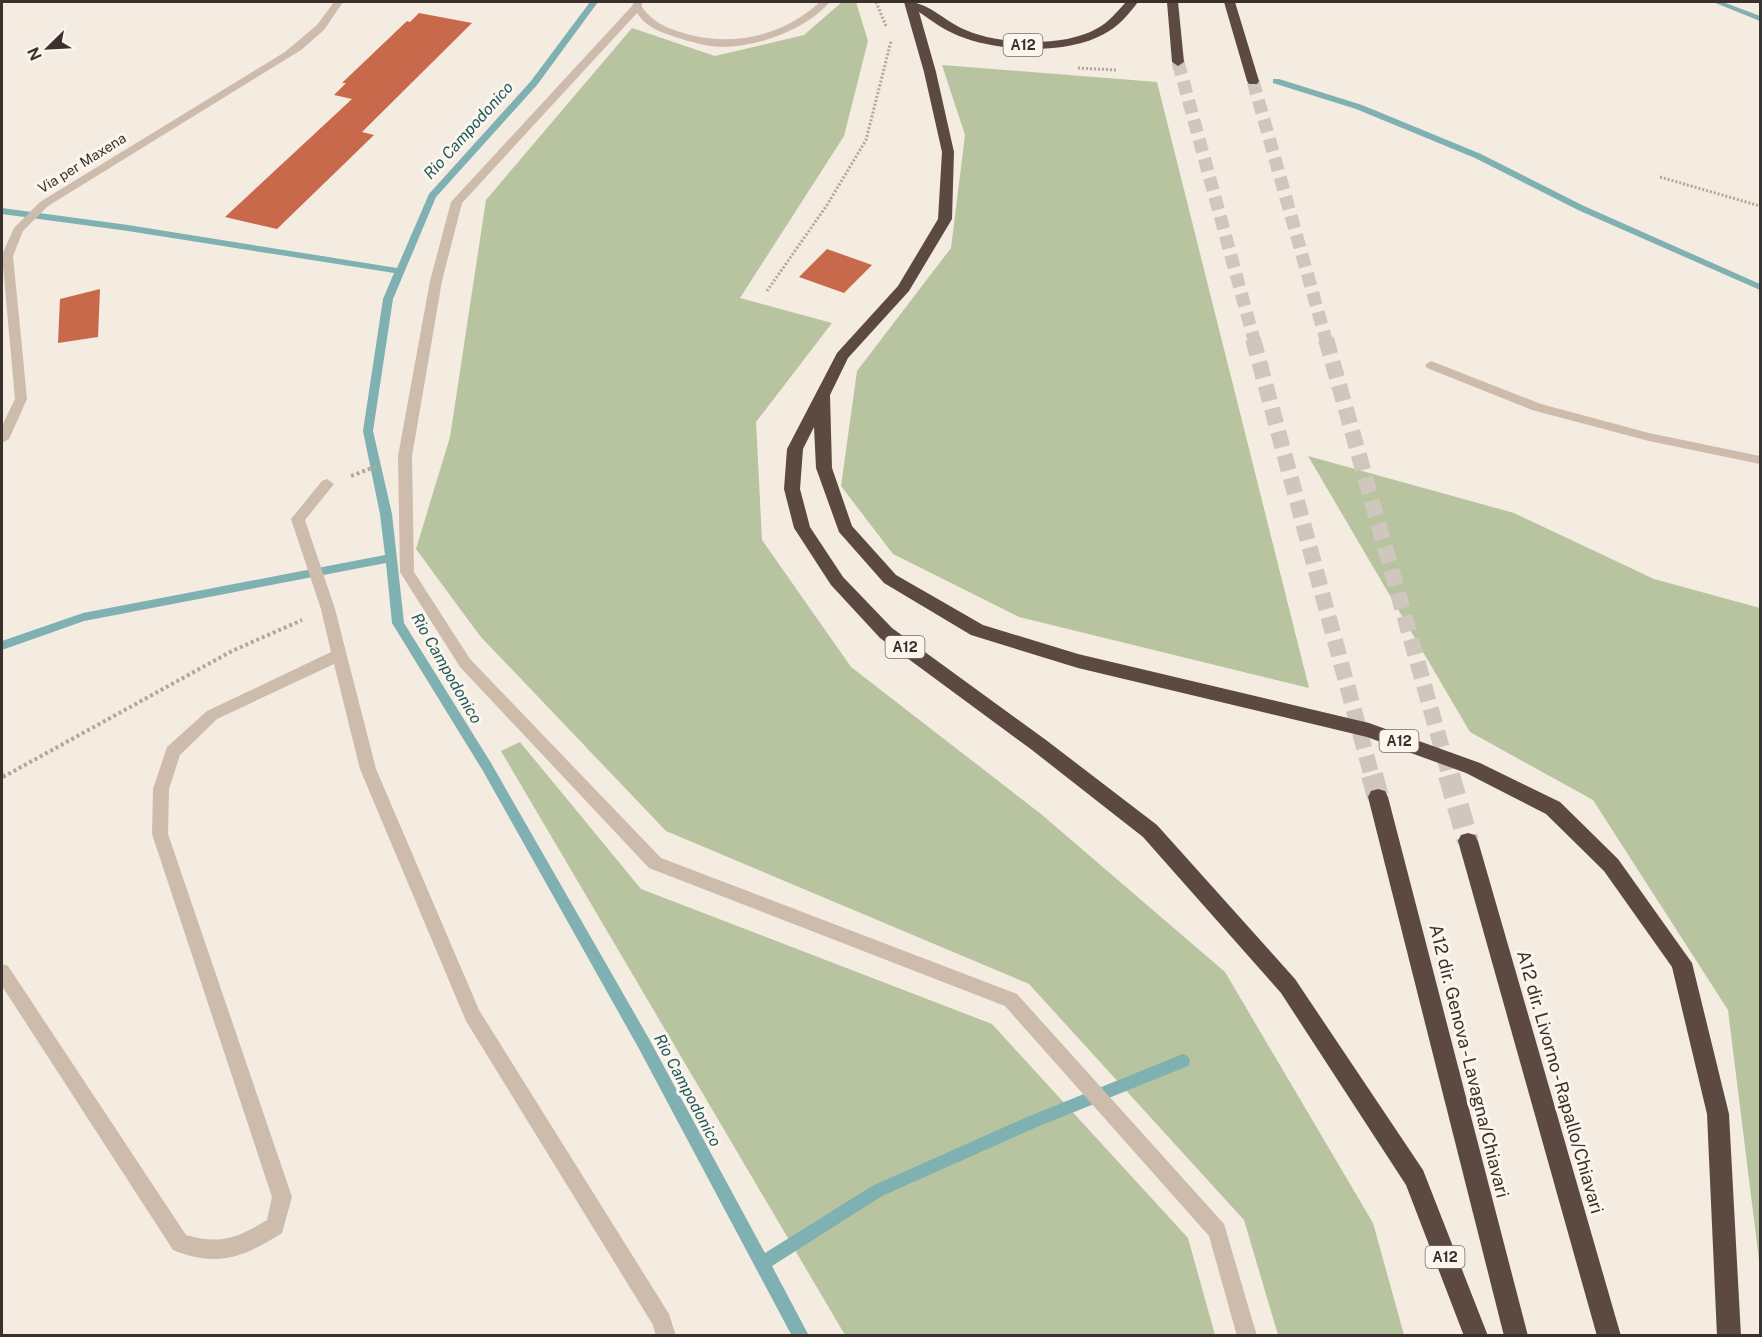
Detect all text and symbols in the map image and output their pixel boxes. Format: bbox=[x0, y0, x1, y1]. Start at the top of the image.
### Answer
north arrow bbox=[18, 18, 78, 78]
road number: A12 bbox=[1004, 34, 1042, 56]
text: N bbox=[24, 44, 46, 63]
water label: Rio Campodonico bbox=[420, 77, 517, 183]
street label: Via per Maxena bbox=[35, 130, 129, 196]
water label: Rio Campodonico bbox=[407, 610, 486, 727]
road number: A12 bbox=[886, 636, 924, 658]
road number: A12 bbox=[1380, 730, 1418, 752]
street label: A12 dir. Genova - Lavagna/Chiavari bbox=[1425, 922, 1514, 1200]
street label: A12 dir. Livorno - Rapallo/Chiavari bbox=[1513, 948, 1608, 1216]
water label: Rio Campodonico bbox=[650, 1031, 725, 1150]
road number: A12 bbox=[1426, 1246, 1464, 1268]

